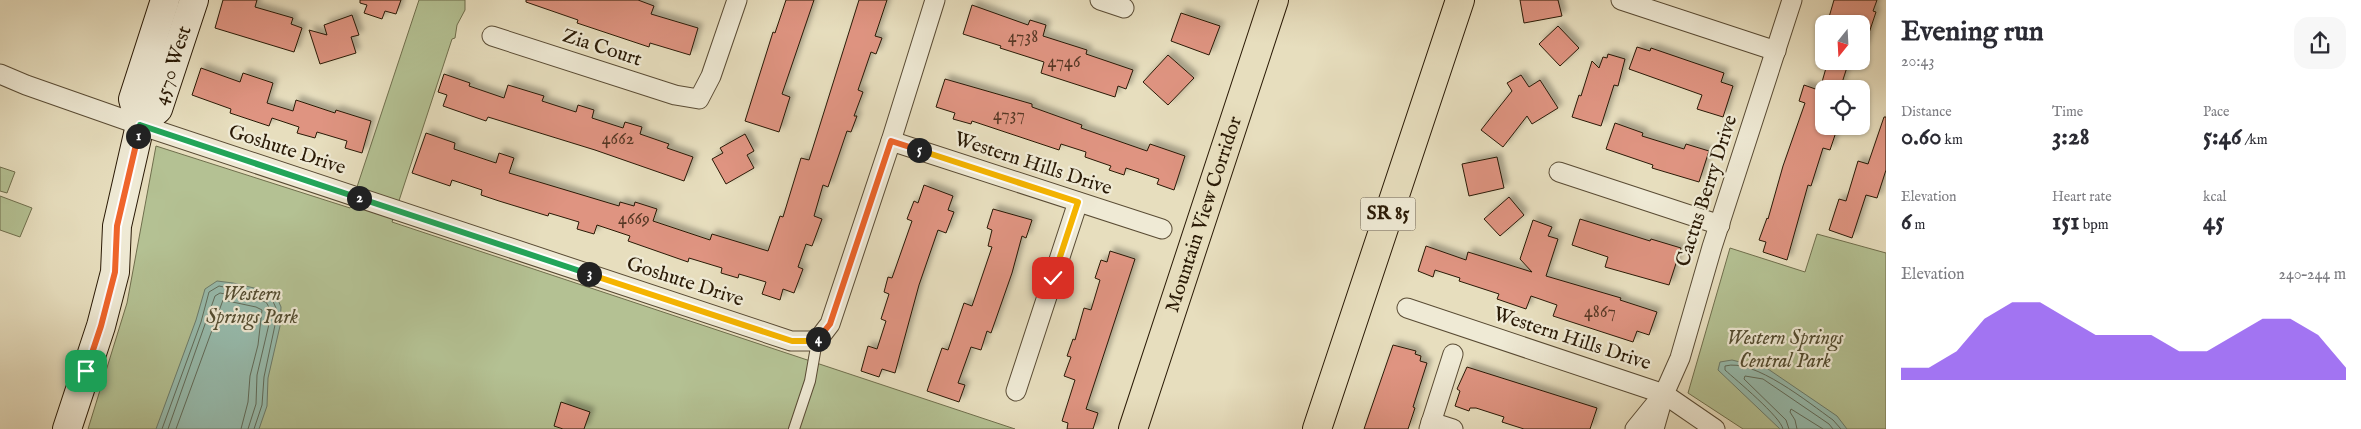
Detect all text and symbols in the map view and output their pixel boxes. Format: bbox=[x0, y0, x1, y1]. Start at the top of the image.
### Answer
north arrow bbox=[1815, 15, 1870, 70]
map controls bbox=[1815, 15, 1870, 135]
text: Evening run bbox=[1901, 15, 2044, 50]
button: share bbox=[2294, 17, 2346, 69]
street label: 4570 West bbox=[148, 23, 197, 108]
street label: Zia Court bbox=[559, 23, 645, 73]
house number: 4738 bbox=[1008, 26, 1038, 49]
house number: 4746 bbox=[1047, 51, 1081, 74]
text: 20:43 bbox=[1901, 52, 1934, 72]
button: locate bbox=[1815, 80, 1870, 135]
text: Distance bbox=[1901, 103, 1952, 121]
text: Time bbox=[2052, 103, 2083, 121]
text: Pace bbox=[2203, 103, 2230, 121]
house number: 4737 bbox=[993, 104, 1025, 127]
street label: Mountain View Corridor bbox=[1160, 112, 1248, 316]
street label: Cactus Berry Drive bbox=[1671, 112, 1743, 270]
street label: Goshute Drive bbox=[225, 119, 349, 181]
text: 0.60 bbox=[1901, 121, 1941, 153]
text: 3:28 bbox=[2052, 121, 2089, 153]
text: 5:46 bbox=[2203, 121, 2241, 153]
pin: 1 bbox=[126, 124, 150, 148]
text: 1 bbox=[136, 127, 141, 145]
street label: Western Hills Drive bbox=[951, 127, 1115, 201]
house number: 4662 bbox=[602, 128, 634, 151]
text: km bbox=[1941, 131, 1963, 149]
text: /km bbox=[2241, 131, 2268, 149]
pin: 5 bbox=[906, 138, 932, 162]
text: 5 bbox=[917, 141, 922, 159]
pin: 2 bbox=[346, 186, 372, 210]
text: Elevation bbox=[1901, 188, 1957, 206]
text: Heart rate bbox=[2052, 188, 2112, 206]
text: kcal bbox=[2203, 188, 2226, 206]
text: 2 bbox=[356, 189, 363, 207]
road number: SR 85 bbox=[1360, 198, 1416, 230]
text: 6 bbox=[1901, 206, 1912, 238]
text: 151 bbox=[2052, 206, 2080, 238]
text: 45 bbox=[2203, 206, 2224, 238]
house number: 4669 bbox=[618, 208, 650, 231]
text: m bbox=[1912, 216, 1925, 234]
text: bpm bbox=[2080, 216, 2109, 234]
street label: Goshute Drive bbox=[623, 251, 747, 313]
pin bbox=[1032, 257, 1074, 299]
pin: 3 bbox=[576, 262, 602, 286]
icon: check bbox=[1039, 264, 1067, 292]
text: 3 bbox=[587, 265, 592, 283]
text: Elevation bbox=[1901, 265, 1964, 285]
text: 240–244 m bbox=[2278, 265, 2346, 285]
park label: Western Springs Park bbox=[206, 282, 298, 331]
house number: 4867 bbox=[1584, 301, 1616, 324]
street label: Western Hills Drive bbox=[1490, 302, 1654, 376]
pin: 4 bbox=[806, 326, 830, 352]
park label: Western Springs Central Park bbox=[1727, 326, 1844, 374]
text: 4 bbox=[815, 330, 822, 348]
pin bbox=[65, 350, 107, 392]
icon: arrive bbox=[72, 357, 100, 385]

